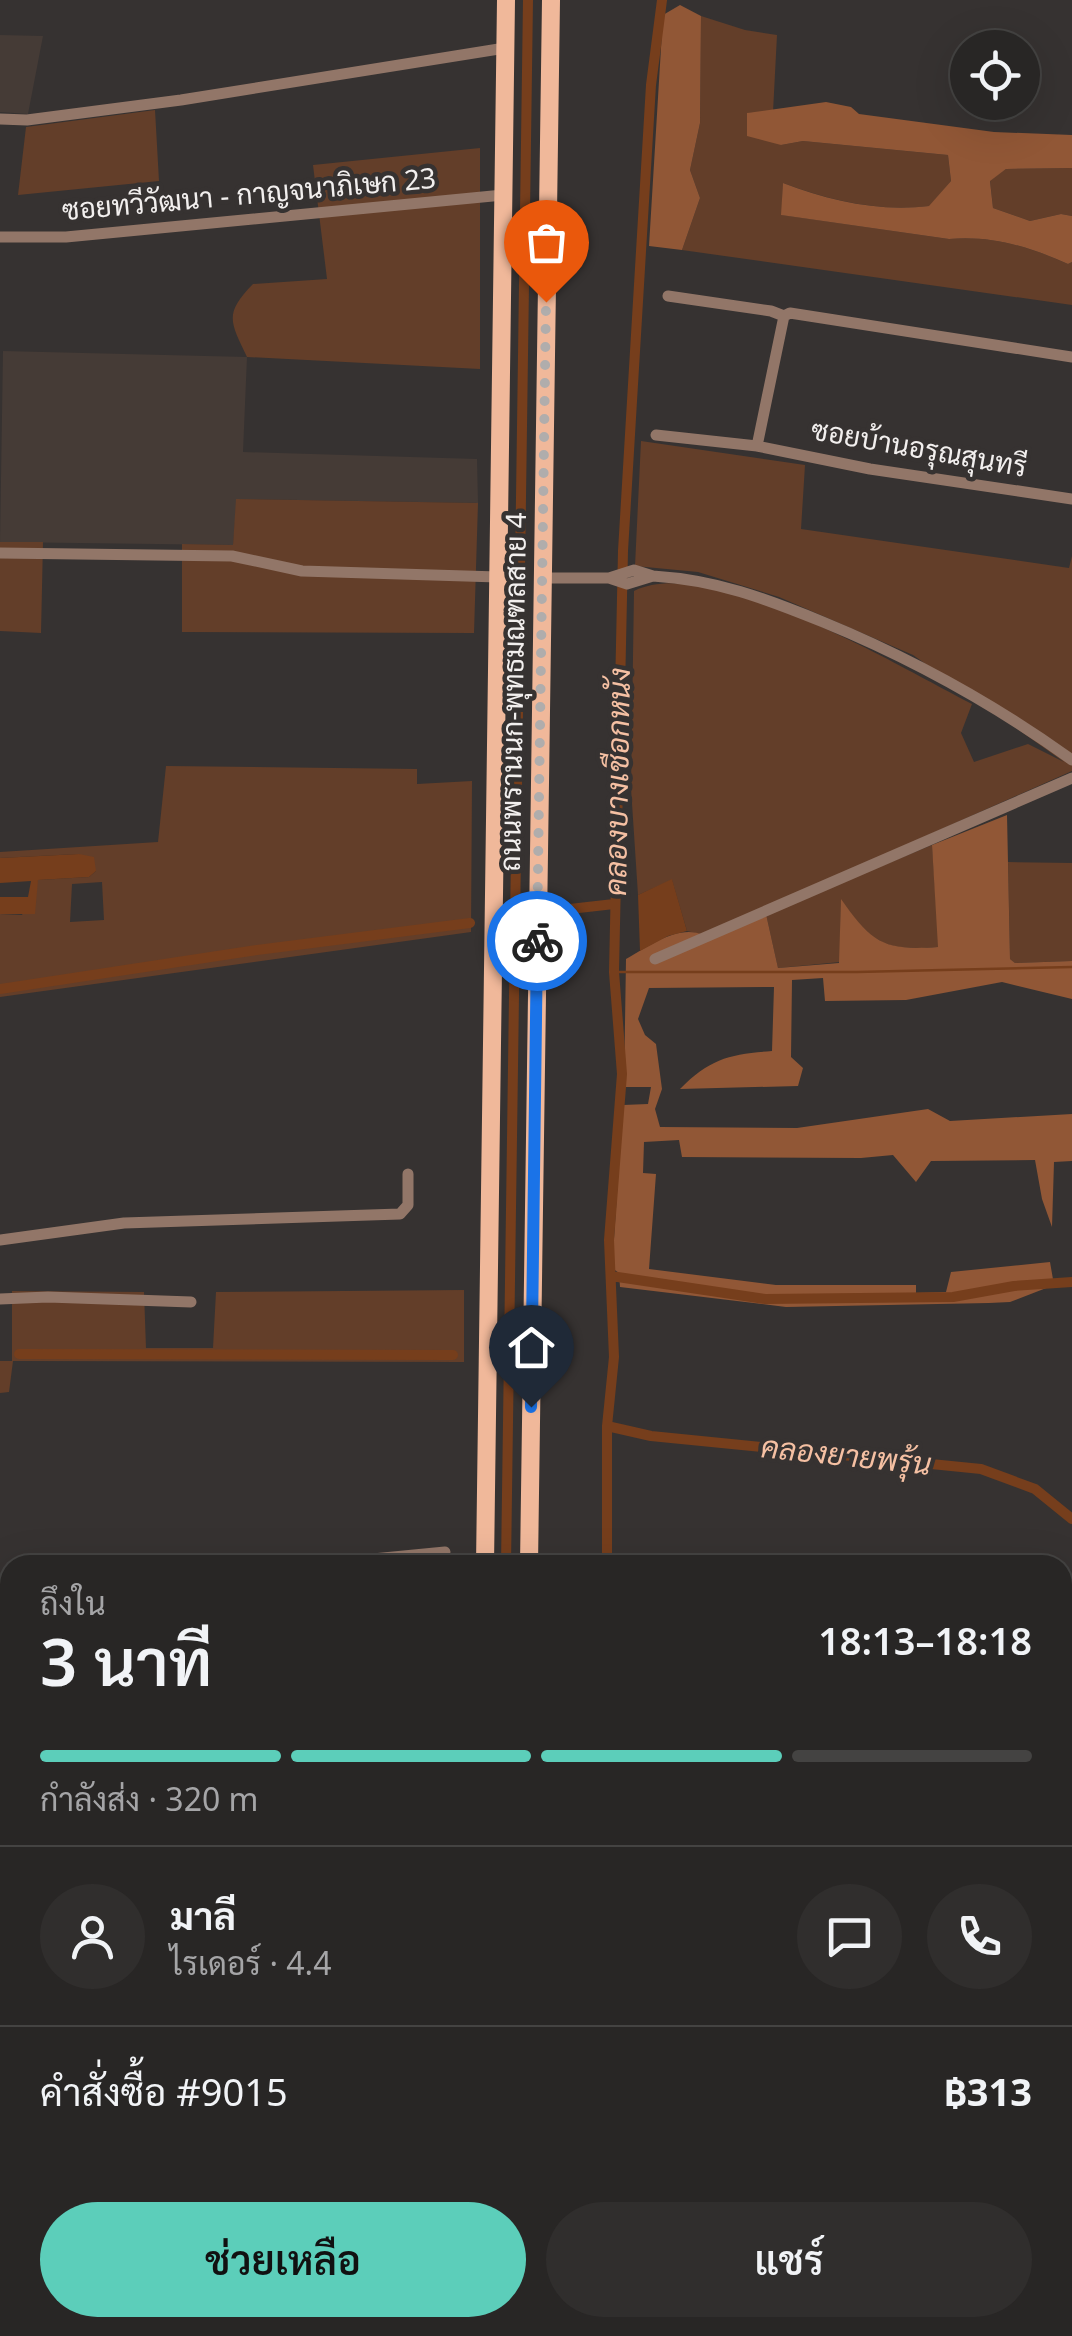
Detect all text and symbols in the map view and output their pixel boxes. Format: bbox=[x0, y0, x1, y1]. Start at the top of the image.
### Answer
map controls bbox=[950, 30, 1040, 120]
button: locate bbox=[950, 30, 1040, 120]
street label: ซอยทวีวัฒนา - กาญจนาภิเษก 23 bbox=[60, 158, 438, 228]
pin bbox=[504, 200, 589, 303]
icon: bag bbox=[519, 215, 574, 270]
street label: ซอยบ้านอรุณสุนทรี bbox=[808, 409, 1030, 487]
street label: ถนนพรานนก-พุทธมณฑลสาย 4 bbox=[490, 512, 536, 872]
water label: คลองบางเชือกหนัง bbox=[594, 667, 639, 897]
courier bbox=[487, 891, 587, 991]
icon: bike bbox=[510, 914, 565, 969]
pin bbox=[489, 1305, 574, 1408]
icon: home bbox=[504, 1320, 559, 1375]
water label: คลองยายพรุ้น bbox=[759, 1425, 933, 1486]
text: ถึงใน bbox=[40, 1581, 106, 1624]
text: 18:13–18:18 bbox=[818, 1614, 1032, 1666]
text: 3 นาที bbox=[40, 1617, 212, 1705]
text: กำลังส่ง · 320 m bbox=[40, 1777, 259, 1820]
button: person bbox=[40, 1884, 145, 1989]
button: chat bbox=[797, 1884, 902, 1989]
button: phone bbox=[927, 1884, 1032, 1989]
text: มาลี bbox=[170, 1889, 236, 1941]
text: ไรเดอร์ · 4.4 bbox=[170, 1941, 332, 1984]
text: คำสั่งซื้อ #9015 bbox=[40, 2065, 288, 2117]
text: ฿313 bbox=[944, 2065, 1032, 2117]
button: ช่วยเหลือ bbox=[40, 2202, 526, 2317]
button: แชร์ bbox=[546, 2202, 1032, 2317]

